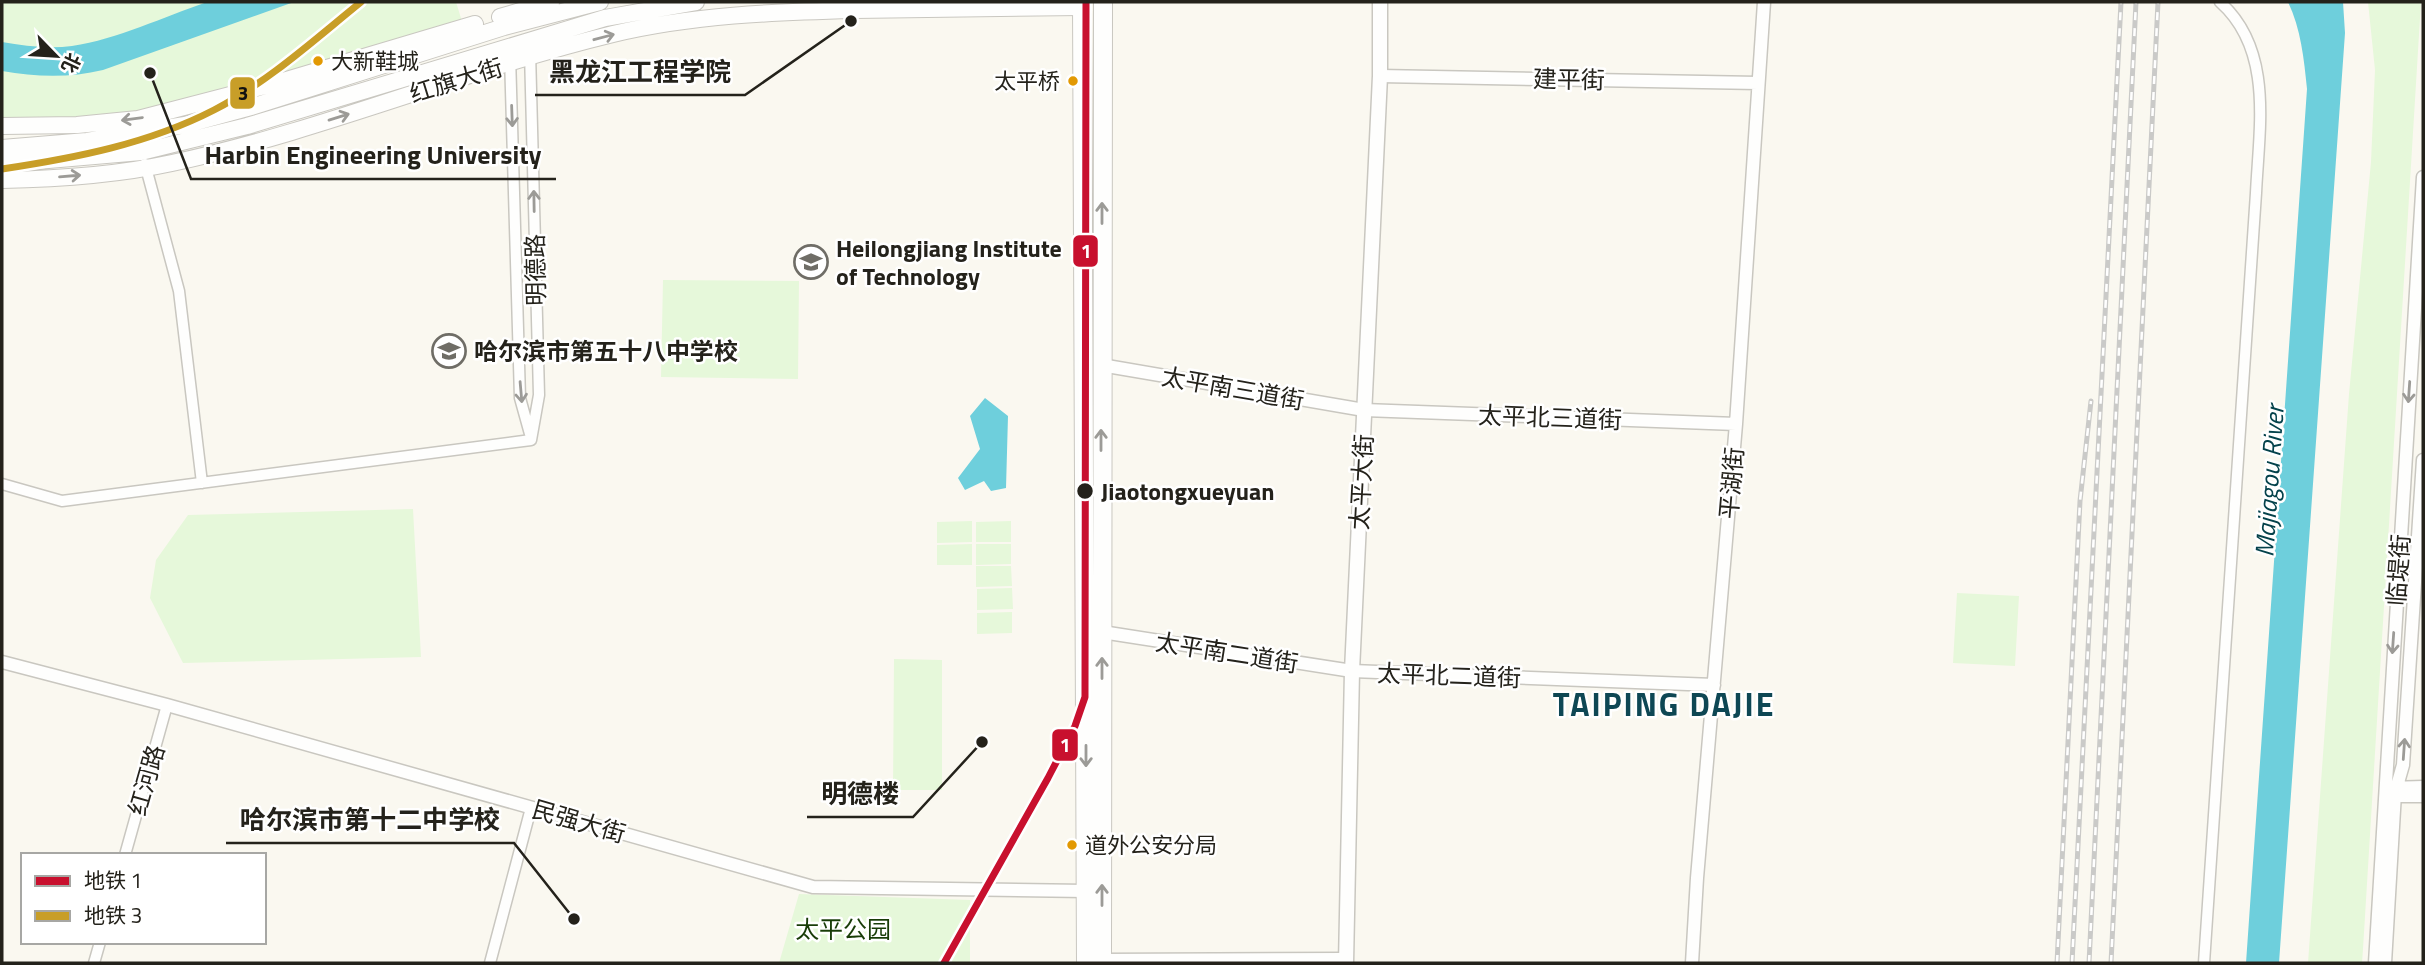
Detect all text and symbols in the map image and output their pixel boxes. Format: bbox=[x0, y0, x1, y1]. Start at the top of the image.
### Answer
north arrow bbox=[21, 21, 91, 91]
one-way arrow bbox=[592, 30, 615, 43]
place label: 大新鞋城 bbox=[331, 44, 419, 78]
callout: 黑龙江工程学院 bbox=[535, 48, 745, 95]
text: 北 bbox=[55, 49, 89, 78]
street label: 红旗大街 bbox=[405, 49, 507, 111]
text: 黑龙江工程学院 bbox=[549, 52, 731, 91]
marker: 大新鞋城 bbox=[311, 54, 325, 68]
street label: 建平街 bbox=[1533, 60, 1605, 98]
place label: 太平桥 bbox=[994, 64, 1060, 98]
marker: 太平桥 bbox=[1066, 74, 1080, 88]
line badge: 3 bbox=[229, 76, 256, 110]
text: 3 bbox=[238, 78, 248, 107]
one-way arrow bbox=[505, 104, 518, 127]
one-way arrow bbox=[328, 109, 350, 122]
one-way arrow bbox=[121, 113, 144, 126]
callout: Harbin Engineering University bbox=[191, 132, 556, 179]
text: Harbin Engineering University bbox=[204, 135, 542, 174]
one-way arrow bbox=[58, 169, 81, 182]
one-way arrow bbox=[527, 190, 540, 213]
one-way arrow bbox=[1095, 201, 1109, 224]
place label: Heilongjiang Institute of Technology bbox=[836, 230, 1062, 294]
street label: 明德路 bbox=[516, 234, 554, 306]
line badge: 1 bbox=[1072, 234, 1099, 268]
text: 1 bbox=[1081, 236, 1091, 265]
school or university icon: Heilongjiang Institute of Technology bbox=[792, 243, 830, 281]
school or university icon: 哈尔滨市第五十八中学校 bbox=[430, 332, 468, 370]
place label: 哈尔滨市第五十八中学校 bbox=[474, 333, 738, 369]
street label: 太平南三道街 bbox=[1159, 358, 1307, 418]
one-way arrow bbox=[514, 380, 527, 403]
one-way arrow bbox=[2403, 380, 2416, 403]
street label: 太平北三道街 bbox=[1477, 396, 1623, 438]
water label: Majiagou River bbox=[2244, 401, 2294, 558]
one-way arrow bbox=[1094, 429, 1108, 452]
street label: 太平大街 bbox=[1341, 433, 1381, 531]
street label: 平湖街 bbox=[1710, 446, 1752, 520]
place label: Jiaotongxueyuan bbox=[1101, 473, 1275, 509]
marker: Jiaotongxueyuan bbox=[1075, 481, 1095, 501]
street label: 临堤街 bbox=[2378, 533, 2418, 607]
street label: 太平南二道街 bbox=[1153, 623, 1301, 681]
one-way arrow bbox=[2387, 632, 2400, 655]
street label: 太平北二道街 bbox=[1376, 654, 1522, 696]
one-way arrow bbox=[1095, 656, 1109, 679]
district label: TAIPING DAJIE bbox=[1553, 680, 1775, 728]
line badge: 1 bbox=[1051, 728, 1079, 762]
text: 1 bbox=[1060, 730, 1070, 759]
one-way arrow bbox=[2398, 739, 2411, 761]
street label: 红河路 bbox=[119, 740, 173, 820]
one-way arrow bbox=[1079, 744, 1093, 767]
callout: 明德楼 bbox=[807, 770, 913, 817]
text: 明德楼 bbox=[821, 774, 899, 813]
street label: 民强大街 bbox=[528, 790, 630, 852]
callout: 哈尔滨市第十二中学校 bbox=[226, 796, 514, 843]
text: 哈尔滨市第十二中学校 bbox=[240, 800, 500, 839]
place label: 道外公安分局 bbox=[1085, 828, 1217, 862]
marker: 道外公安分局 bbox=[1065, 838, 1079, 852]
legend bbox=[21, 853, 266, 944]
text: 地铁 1 bbox=[84, 864, 142, 896]
one-way arrow bbox=[1095, 884, 1109, 907]
text: 地铁 3 bbox=[84, 899, 142, 931]
park label: 太平公园 bbox=[795, 911, 891, 947]

